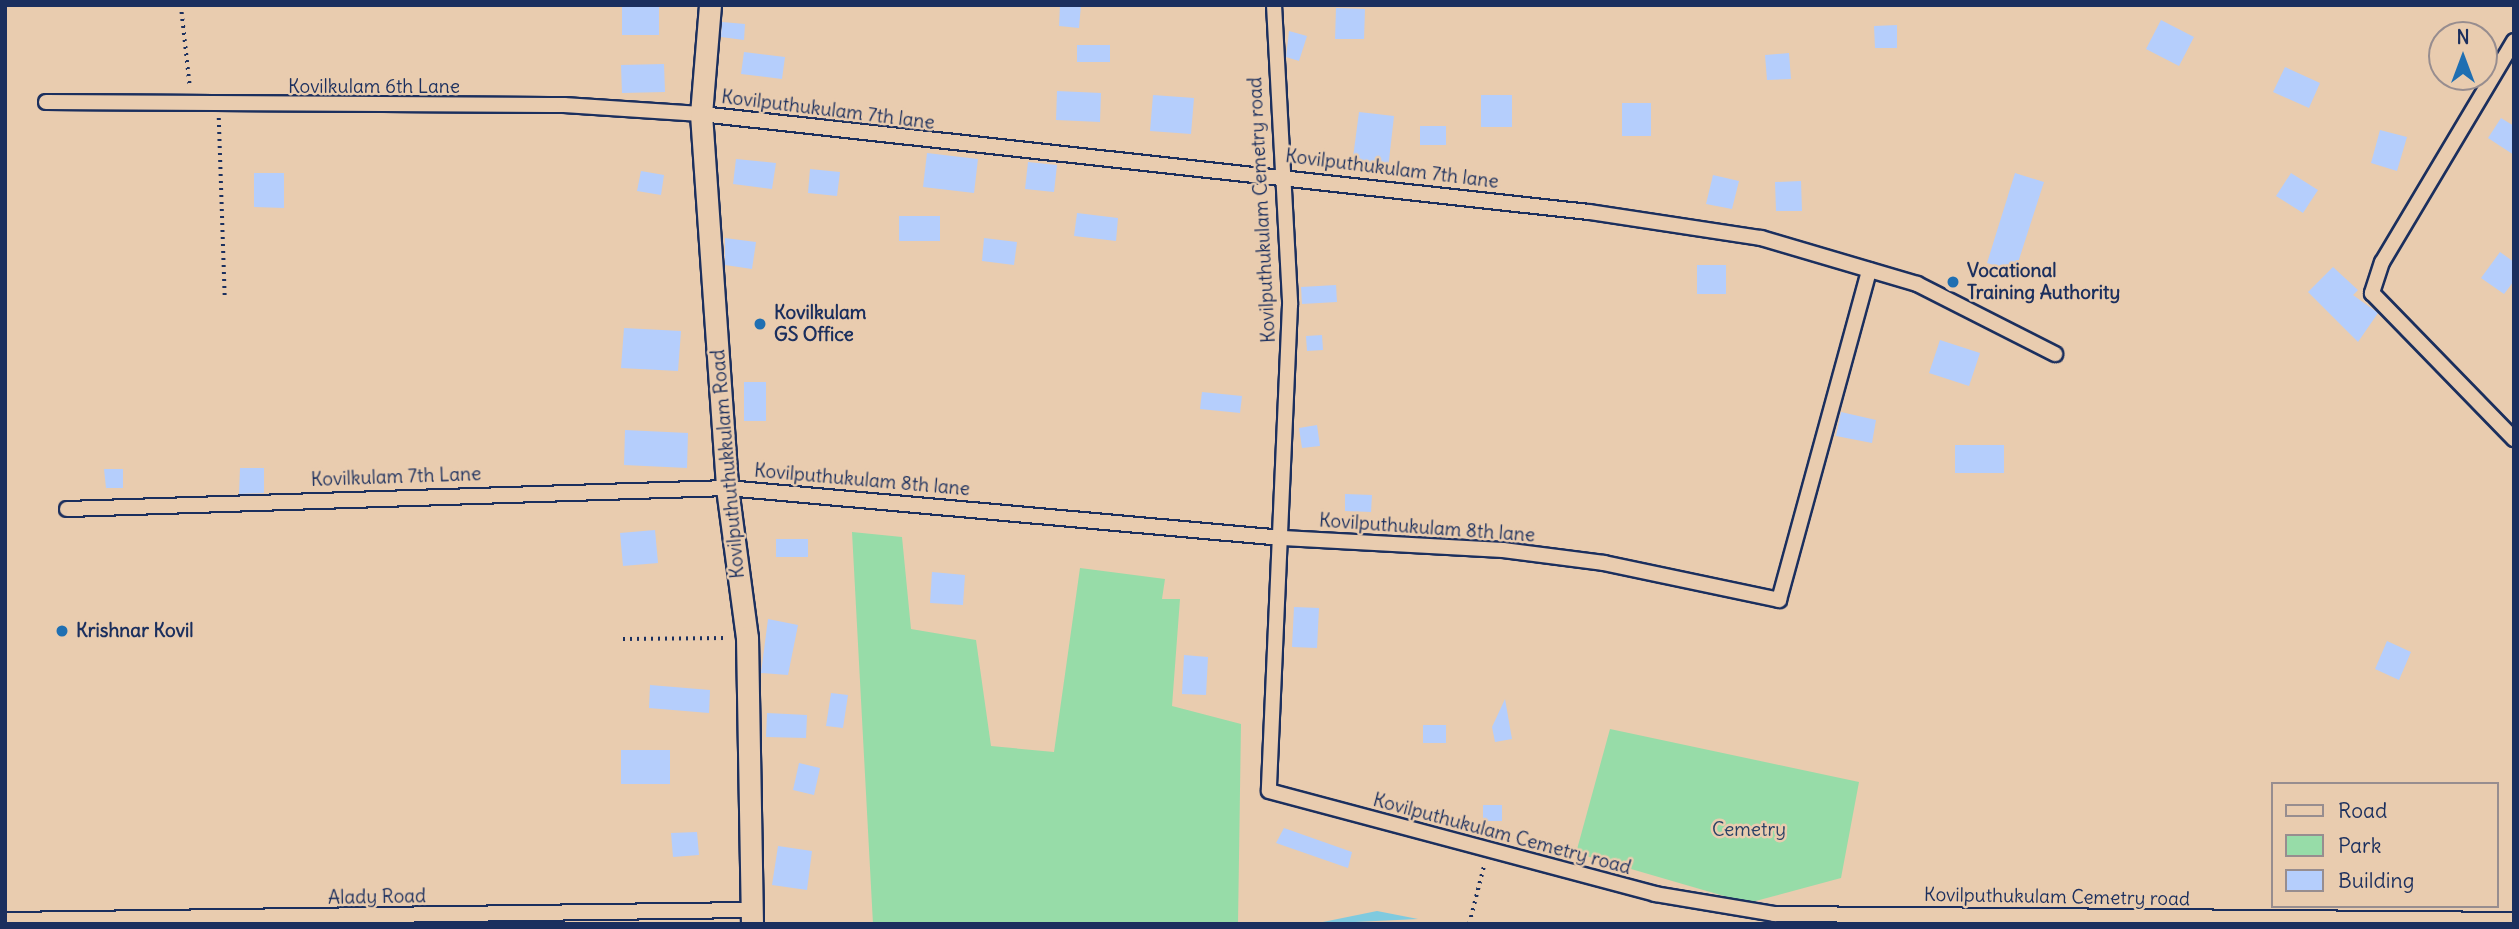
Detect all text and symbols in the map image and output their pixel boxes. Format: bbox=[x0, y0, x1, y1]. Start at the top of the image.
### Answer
north arrow bbox=[2428, 21, 2498, 91]
text: N bbox=[2456, 25, 2470, 49]
street label: Kovilkulam 6th Lane bbox=[288, 76, 460, 98]
street label: Kovilputhukulam Cemetry road bbox=[1244, 77, 1280, 343]
street label: Kovilputhukulam 7th lane bbox=[720, 86, 936, 134]
street label: Kovilputhukulam 7th lane bbox=[1284, 145, 1500, 193]
place label: Vocational Training Authority bbox=[1967, 260, 2120, 304]
marker: Vocational Training Authority bbox=[1945, 274, 1961, 290]
place label: Kovilkulam GS Office bbox=[774, 302, 866, 346]
marker: Kovilkulam GS Office bbox=[752, 316, 768, 332]
street label: Kovilputhuthukkulam Road bbox=[707, 348, 749, 580]
street label: Kovilputhukulam 8th lane bbox=[753, 459, 971, 501]
street label: Kovilkulam 7th Lane bbox=[310, 463, 482, 491]
street label: Kovilputhukulam 8th lane bbox=[1318, 509, 1536, 547]
place label: Krishnar Kovil bbox=[76, 620, 193, 642]
marker: Krishnar Kovil bbox=[54, 623, 70, 639]
legend bbox=[2270, 782, 2498, 908]
street label: Kovilputhukulam Cemetry road bbox=[1371, 789, 1633, 879]
text: Road bbox=[2338, 797, 2387, 824]
park label: Cemetry bbox=[1712, 819, 1786, 841]
text: Park bbox=[2338, 832, 2381, 859]
text: Building bbox=[2338, 867, 2414, 894]
street label: Kovilputhukulam Cemetry road bbox=[1924, 883, 2190, 911]
street label: Alady Road bbox=[328, 885, 426, 909]

